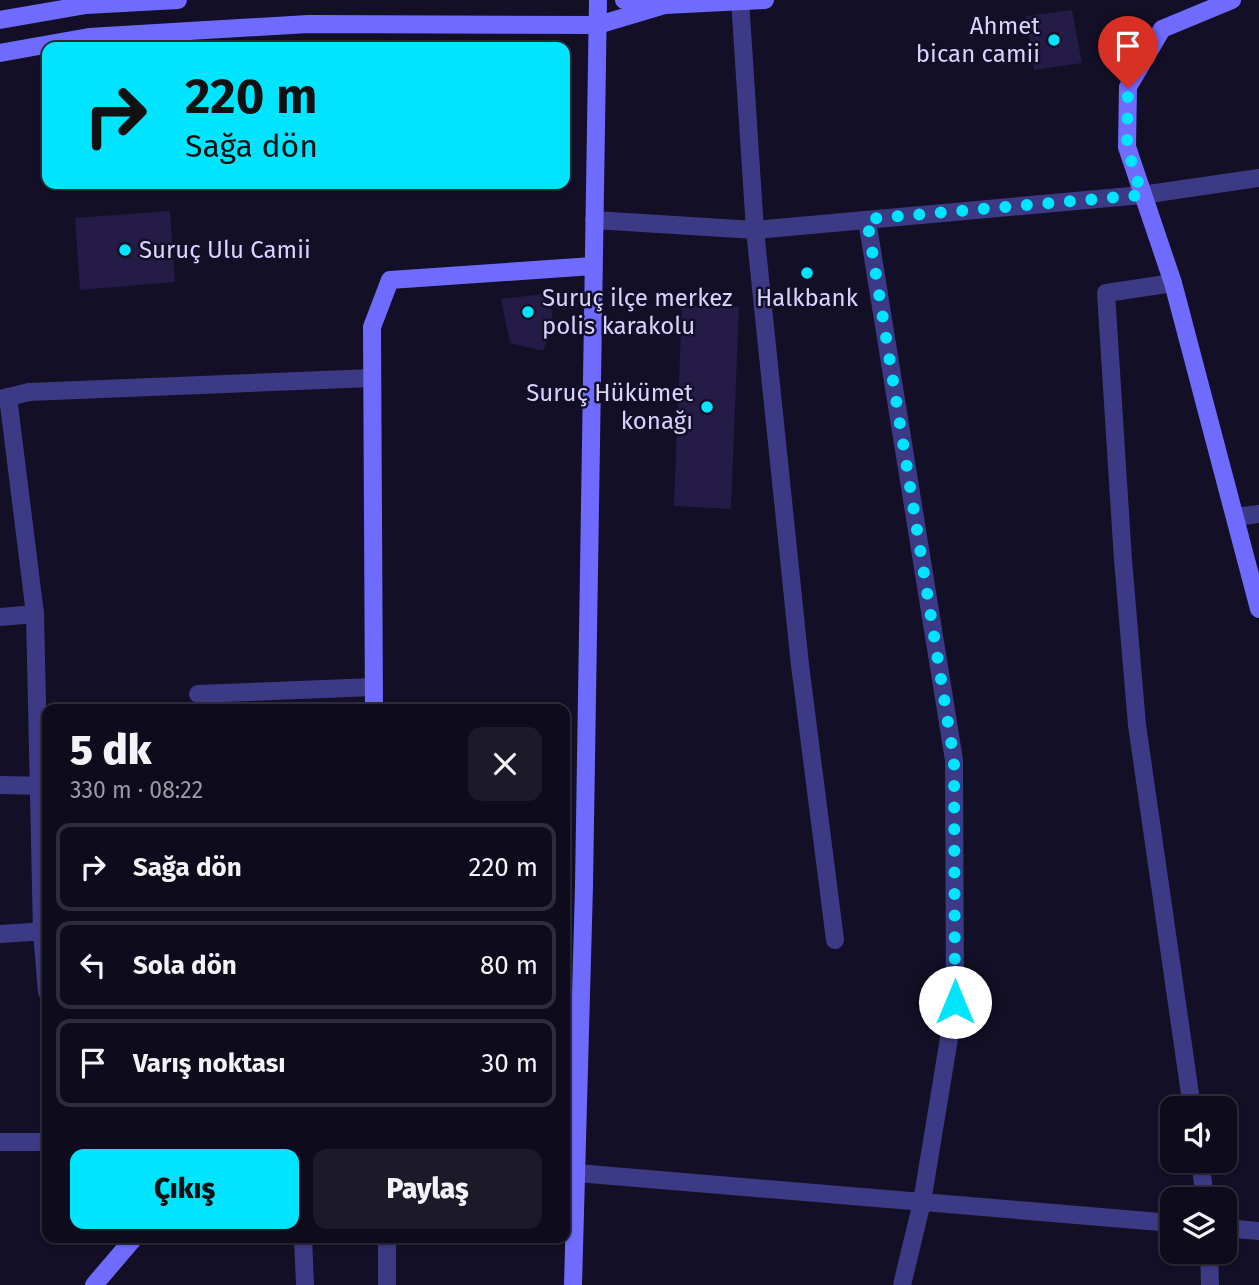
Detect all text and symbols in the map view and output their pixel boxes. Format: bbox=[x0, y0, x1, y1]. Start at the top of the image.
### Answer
place label: Ahmet bican camii bbox=[916, 12, 1040, 68]
pin bbox=[1098, 16, 1158, 88]
icon: arrive bbox=[1109, 27, 1147, 65]
marker: Ahmet bican camii bbox=[1046, 32, 1062, 48]
text: 220 m bbox=[185, 67, 317, 126]
icon: right bbox=[70, 70, 161, 161]
text: Sağa dön bbox=[185, 127, 318, 165]
place label: Suruç Ulu Camii bbox=[139, 236, 311, 264]
marker: Suruç Ulu Camii bbox=[117, 242, 133, 258]
marker: Halkbank bbox=[799, 265, 815, 281]
place label: Suruç ilçe merkez polis karakolu bbox=[542, 284, 733, 340]
place label: Halkbank bbox=[756, 284, 859, 312]
marker: Suruç ilçe merkez polis karakolu bbox=[520, 304, 536, 320]
place label: Suruç Hükümet konağı bbox=[526, 379, 693, 435]
marker: Suruç Hükümet konağı bbox=[699, 399, 715, 415]
text: 5 dk bbox=[70, 725, 151, 775]
button: close bbox=[468, 727, 542, 801]
text: 330 m · 08:22 bbox=[70, 776, 203, 804]
icon: right bbox=[74, 848, 112, 886]
text: Sağa dön bbox=[133, 852, 242, 883]
text: 220 m bbox=[469, 852, 538, 883]
icon: left bbox=[74, 946, 112, 984]
text: Sola dön bbox=[133, 950, 237, 981]
text: 80 m bbox=[480, 950, 538, 981]
position arrow bbox=[918, 965, 992, 1039]
icon: arrive bbox=[74, 1044, 112, 1082]
text: Varış noktası bbox=[133, 1048, 286, 1079]
text: 30 m bbox=[481, 1048, 538, 1079]
map controls bbox=[1160, 1096, 1237, 1264]
button: sound bbox=[1160, 1096, 1237, 1173]
button: Çıkış bbox=[70, 1149, 299, 1229]
button: Paylaş bbox=[313, 1149, 542, 1229]
button: layers bbox=[1160, 1187, 1237, 1264]

